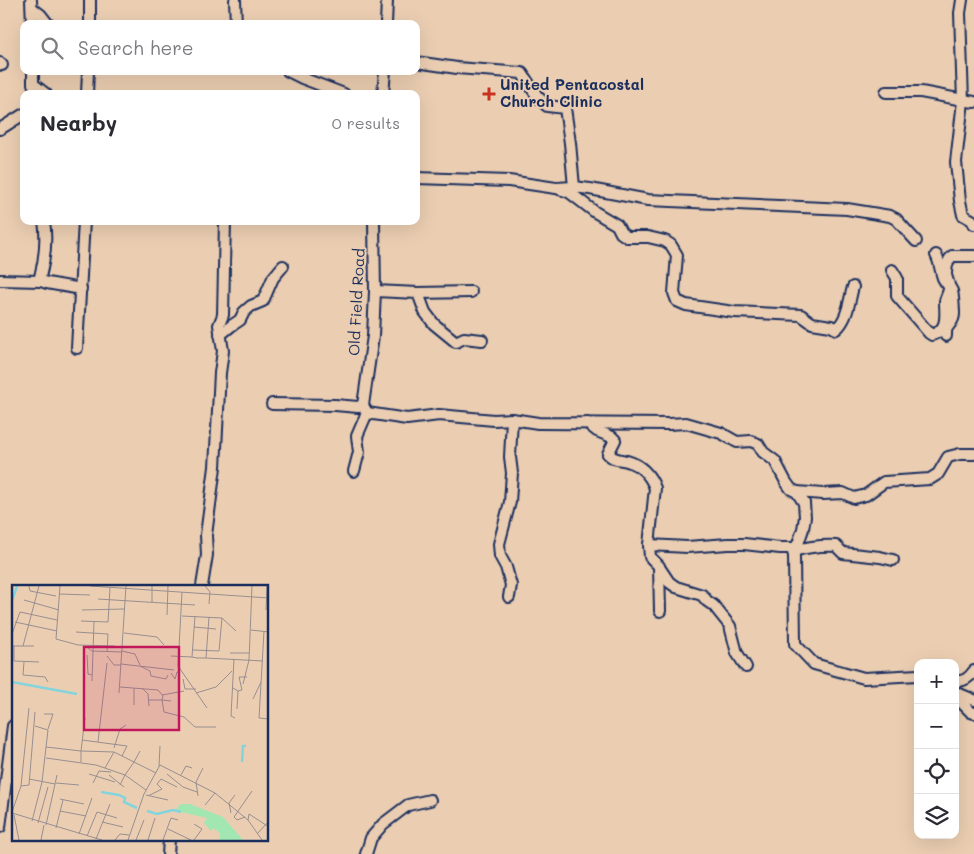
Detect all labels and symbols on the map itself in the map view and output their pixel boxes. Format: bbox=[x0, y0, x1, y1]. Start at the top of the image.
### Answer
place label: United Pentacostal Church Clinic bbox=[500, 74, 644, 111]
marker: United Pentacostal Church Clinic bbox=[482, 87, 496, 101]
street label: Old Field Road bbox=[343, 248, 369, 356]
inset map bbox=[12, 585, 269, 842]

